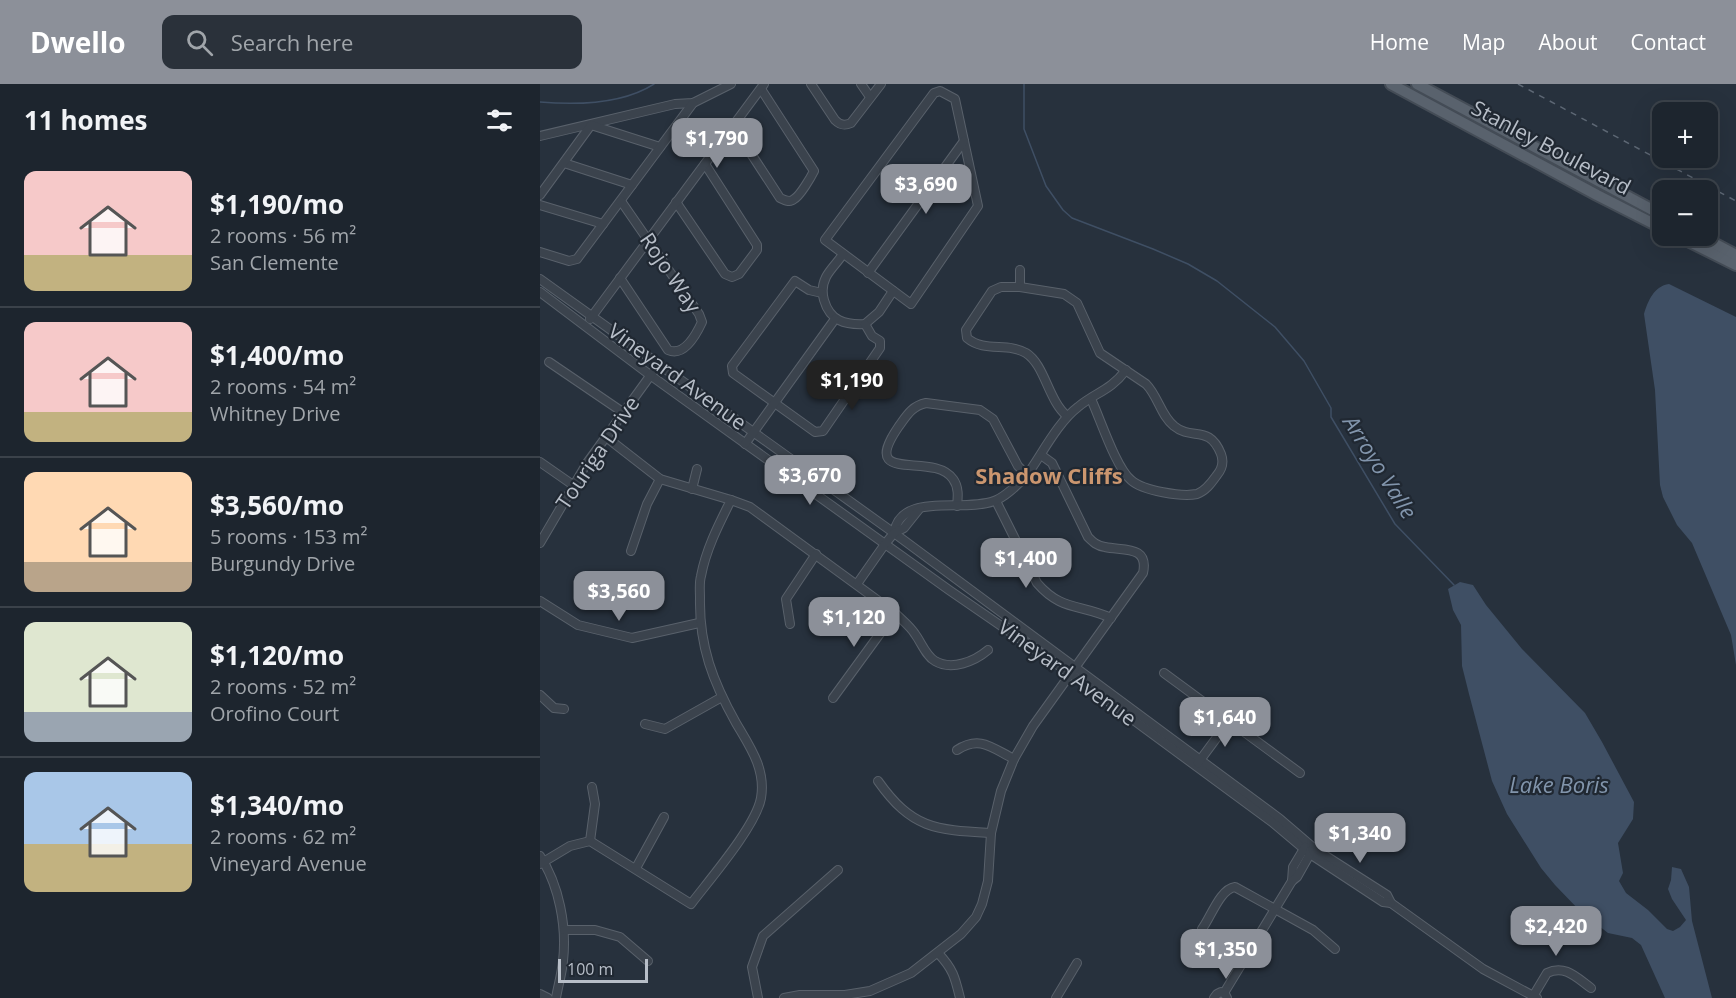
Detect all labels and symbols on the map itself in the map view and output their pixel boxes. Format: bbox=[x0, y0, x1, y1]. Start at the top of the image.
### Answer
street label: Stanley Boulevard bbox=[1467, 93, 1636, 201]
pin: $1,790 bbox=[668, 118, 766, 169]
pin: $3,690 bbox=[877, 164, 975, 215]
street label: Rojo Way bbox=[634, 227, 708, 318]
street label: Vineyard Avenue bbox=[603, 316, 752, 436]
pin: $1,190 bbox=[803, 360, 901, 411]
street label: Touriga Drive bbox=[549, 390, 645, 515]
water label: Arroyo Valle bbox=[1336, 407, 1425, 524]
pin: $3,670 bbox=[761, 455, 859, 506]
district label: Shadow Cliffs bbox=[975, 460, 1123, 490]
pin: $1,400 bbox=[977, 538, 1075, 589]
pin: $3,560 bbox=[570, 571, 668, 622]
pin: $1,120 bbox=[805, 597, 903, 648]
street label: Vineyard Avenue bbox=[993, 612, 1142, 732]
pin: $1,640 bbox=[1176, 697, 1274, 748]
water label: Lake Boris bbox=[1509, 769, 1609, 799]
pin: $1,340 bbox=[1311, 813, 1409, 864]
pin: $2,420 bbox=[1507, 906, 1605, 957]
pin: $1,350 bbox=[1177, 929, 1275, 980]
scale bar bbox=[558, 956, 648, 984]

